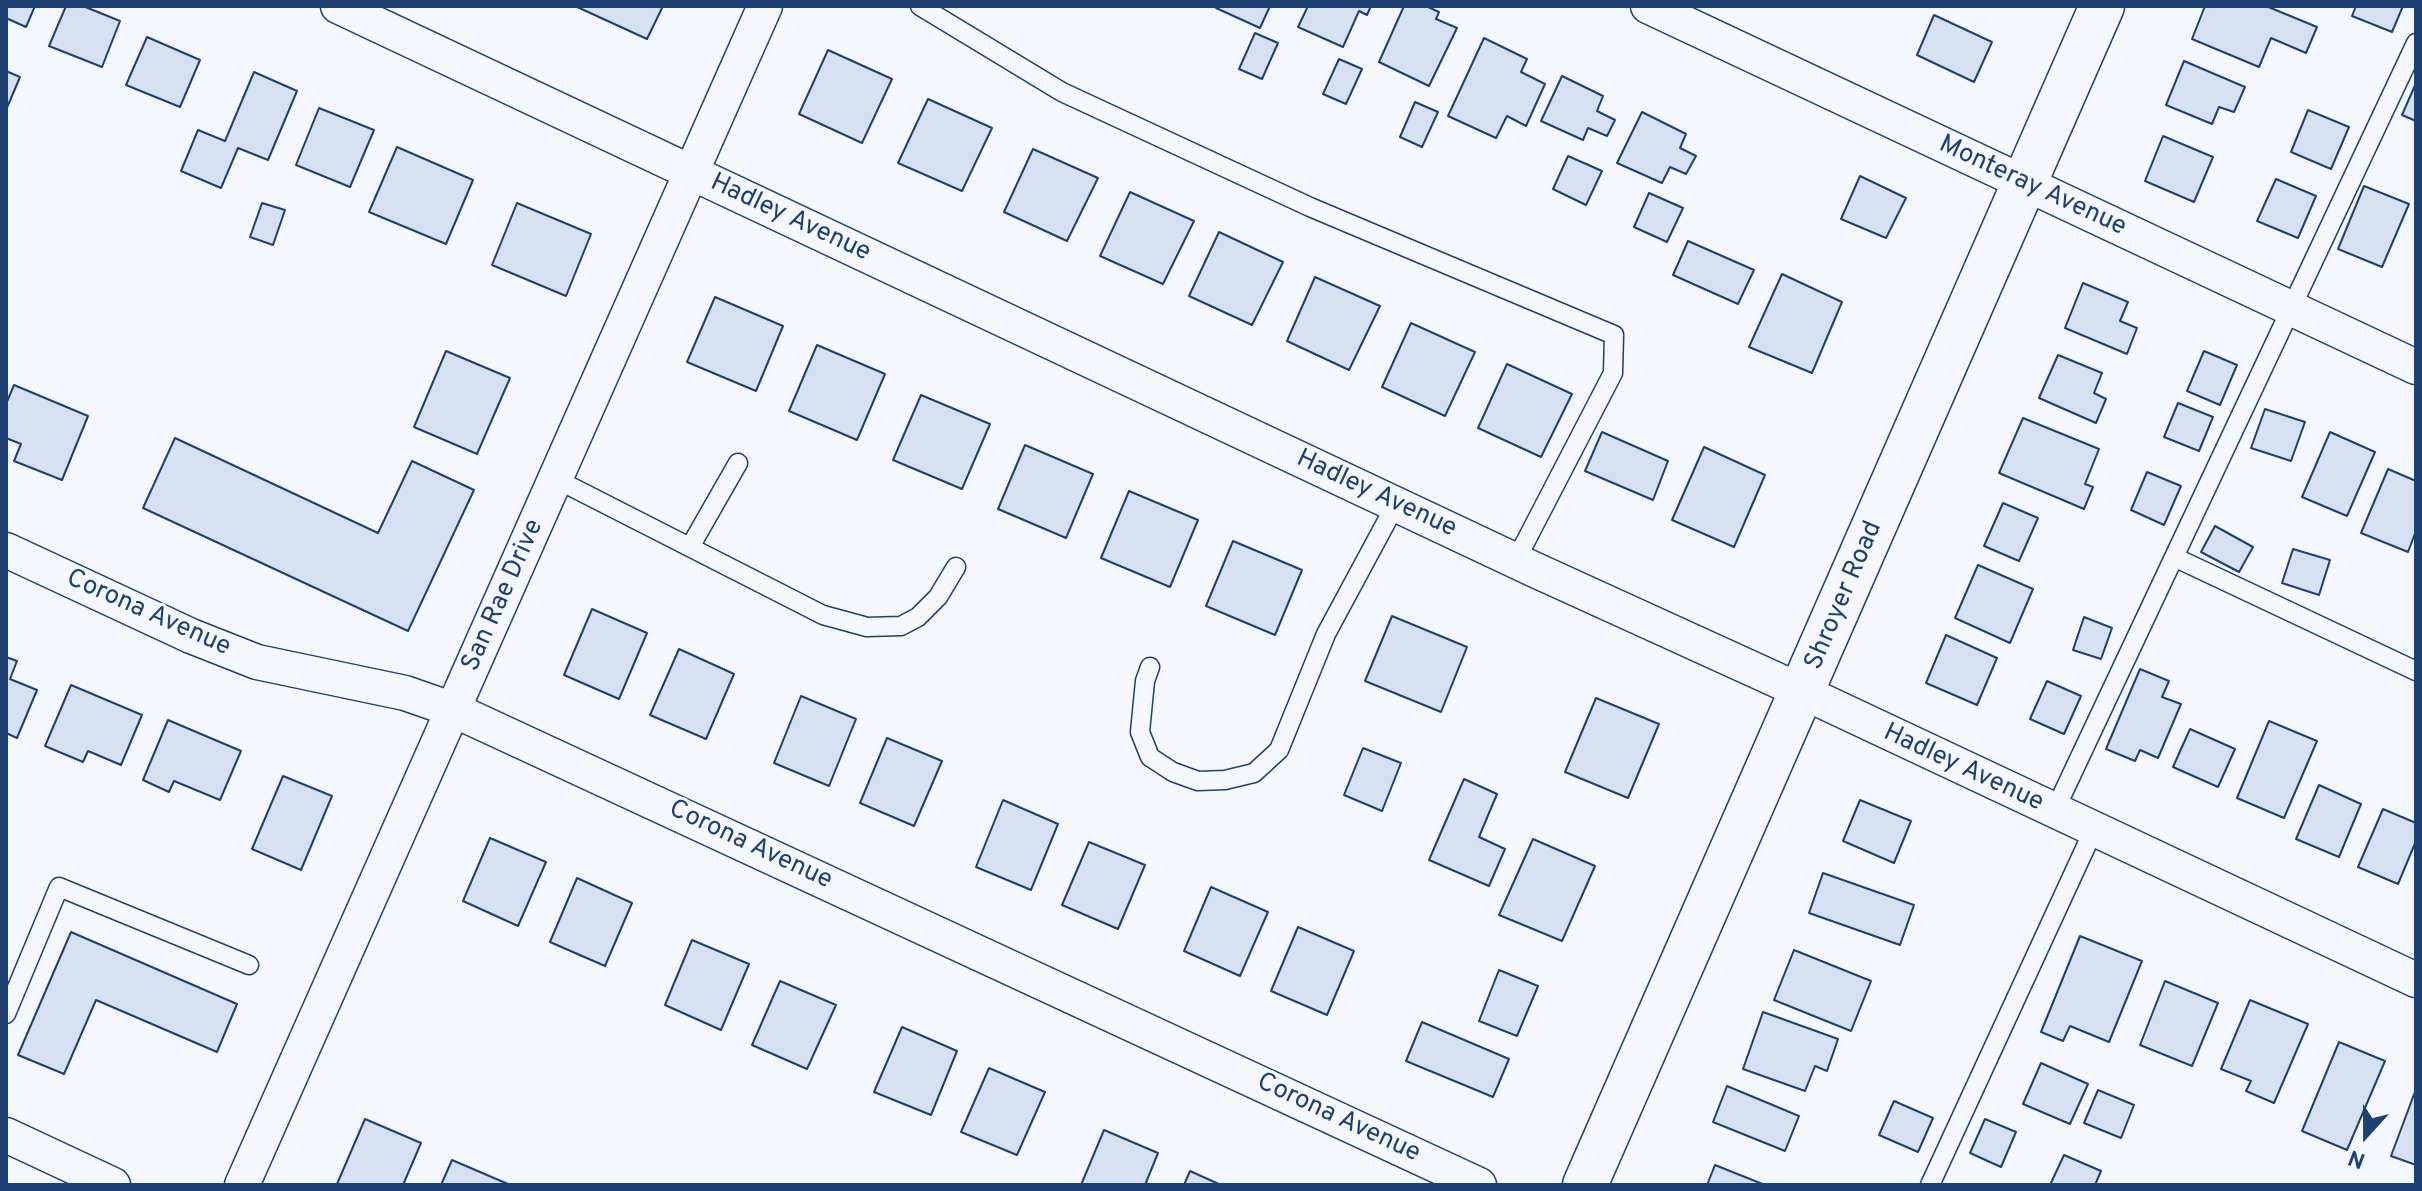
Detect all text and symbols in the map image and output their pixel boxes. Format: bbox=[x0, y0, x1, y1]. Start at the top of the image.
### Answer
street label: Monteray Avenue bbox=[1933, 130, 2131, 244]
street label: Hadley Avenue bbox=[705, 168, 875, 270]
street label: Hadley Avenue bbox=[1291, 444, 1461, 546]
street label: San Rae Drive bbox=[457, 515, 551, 677]
street label: Shroyer Road bbox=[1800, 517, 1890, 675]
street label: Corona Avenue bbox=[61, 564, 235, 664]
street label: Hadley Avenue bbox=[1878, 718, 2048, 820]
street label: Corona Avenue bbox=[663, 795, 837, 897]
street label: Corona Avenue bbox=[1251, 1068, 1425, 1170]
north arrow bbox=[2326, 1095, 2406, 1175]
text: N bbox=[2345, 1142, 2369, 1173]

